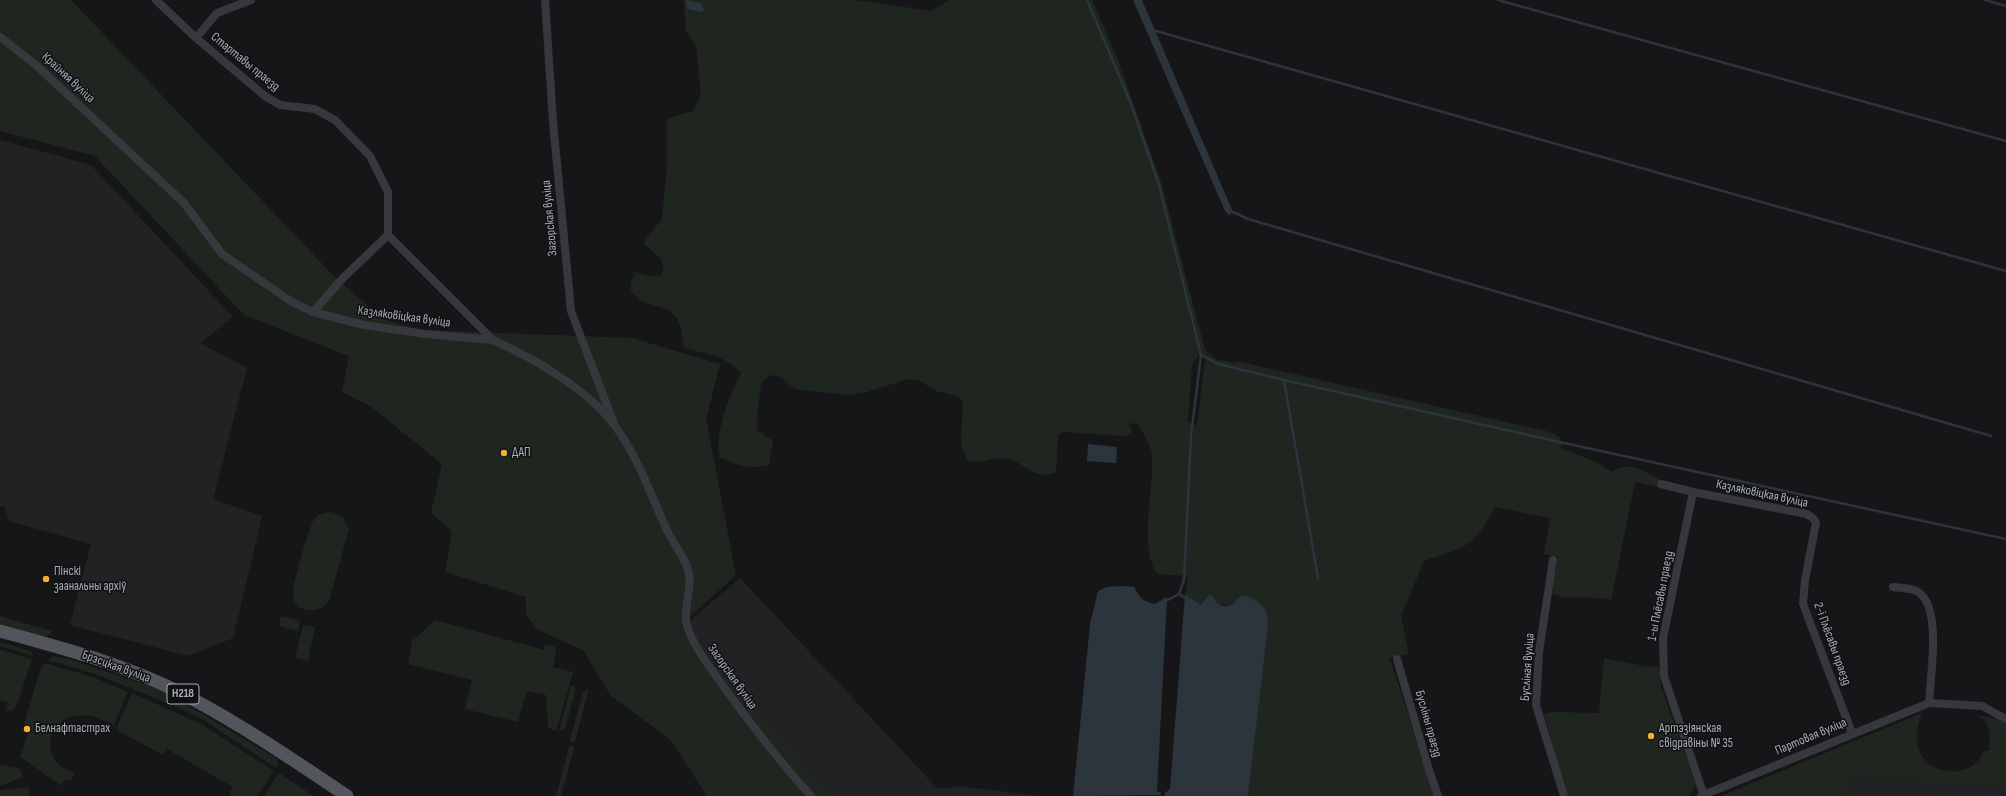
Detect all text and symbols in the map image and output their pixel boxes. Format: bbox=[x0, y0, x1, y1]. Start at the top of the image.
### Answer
street label: Стартавы праезд bbox=[207, 29, 283, 95]
street label: Крайняя вуліца bbox=[38, 49, 98, 107]
street label: Загорская вуліца bbox=[539, 179, 561, 257]
street label: Казляковіцкая вуліца bbox=[357, 303, 451, 331]
place label: ДАП bbox=[512, 445, 531, 461]
marker: ДАП bbox=[499, 448, 509, 458]
street label: Казляковіцкая вуліца bbox=[1715, 477, 1809, 511]
street label: 1-ы Плёсавы праезд bbox=[1645, 550, 1677, 642]
place label: Пінскі заанальны архіў bbox=[54, 564, 126, 595]
marker: Пінскі заанальны архіў bbox=[41, 574, 51, 584]
street label: 2-і Плёсавы праезд bbox=[1810, 600, 1854, 688]
street label: Бусліная вуліца bbox=[1518, 632, 1538, 702]
street label: Загорская вуліца bbox=[704, 641, 760, 713]
street label: Брэсцкая вуліца bbox=[80, 647, 152, 687]
road number: Н218 bbox=[167, 684, 199, 704]
street label: Бусліны праезд bbox=[1411, 689, 1445, 759]
street label: Партовая вуліца bbox=[1773, 715, 1849, 759]
place label: Белнафтастрах bbox=[35, 721, 110, 737]
place label: Артэзіянская свідравіны № 35 bbox=[1659, 721, 1733, 752]
marker: Белнафтастрах bbox=[22, 724, 32, 734]
marker: Артэзіянская свідравіны № 35 bbox=[1646, 731, 1656, 741]

